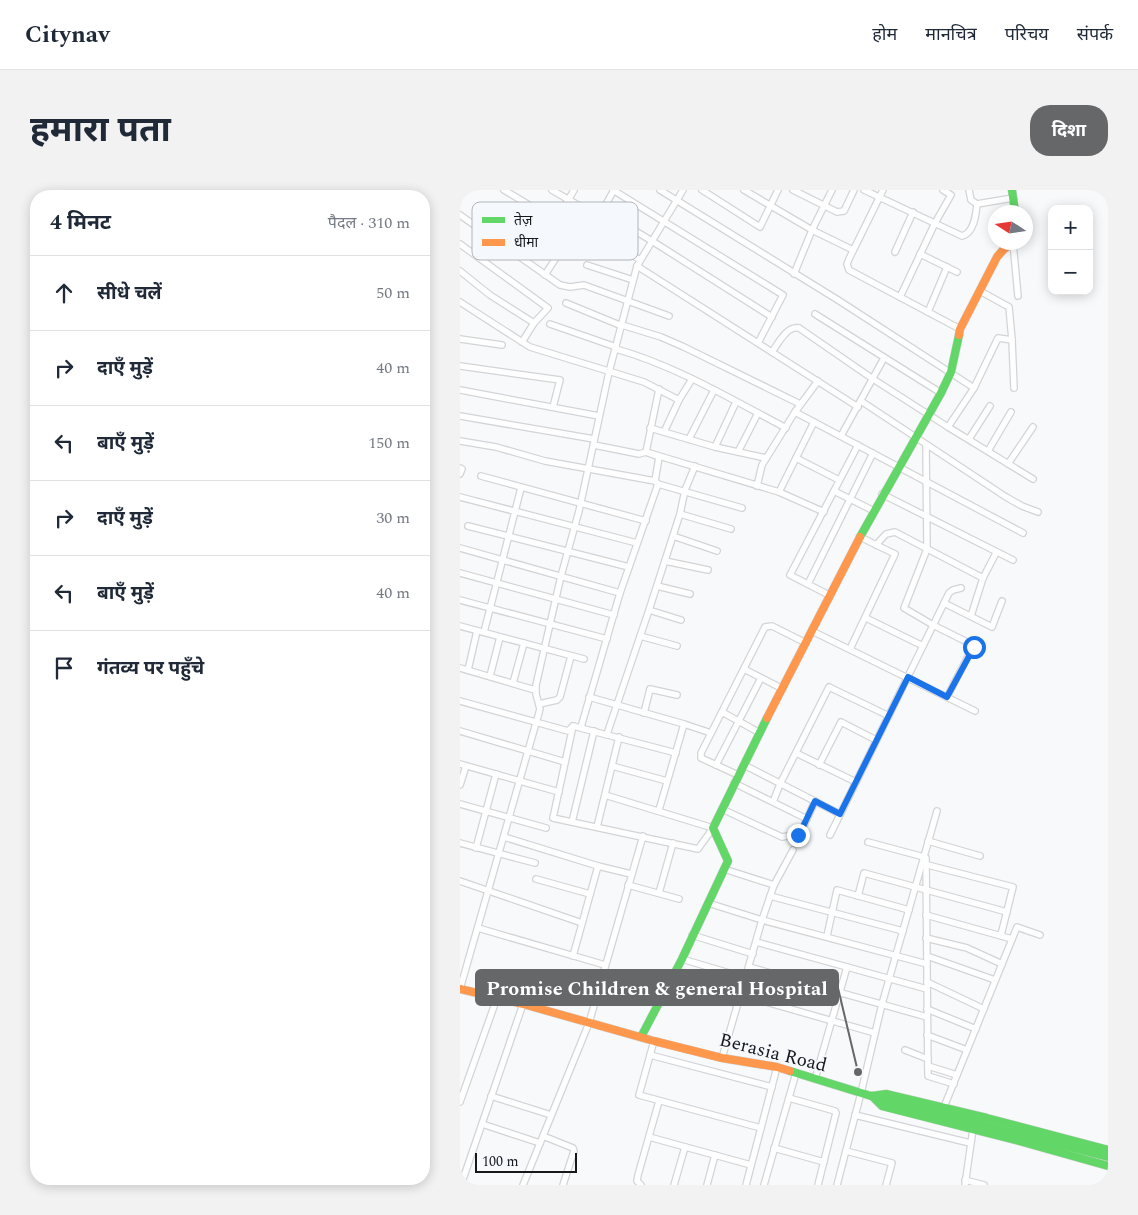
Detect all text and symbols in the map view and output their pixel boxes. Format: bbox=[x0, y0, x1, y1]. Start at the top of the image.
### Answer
text: Citynav bbox=[25, 17, 110, 53]
text: होम bbox=[872, 21, 897, 48]
text: मानचित्र bbox=[925, 21, 977, 48]
text: परिचय bbox=[1005, 21, 1049, 48]
text: संपर्क bbox=[1077, 21, 1113, 48]
text: हमारा पता bbox=[30, 104, 171, 157]
button: दिशा bbox=[1030, 105, 1108, 156]
legend bbox=[472, 202, 638, 260]
north arrow bbox=[988, 205, 1033, 250]
map controls bbox=[1048, 205, 1093, 295]
button: + bbox=[1048, 205, 1093, 250]
text: 4 मिनट bbox=[50, 207, 111, 239]
text: तेज़ bbox=[514, 210, 533, 231]
text: पैदल · 310 m bbox=[328, 211, 410, 235]
text: धीमा bbox=[514, 232, 539, 253]
button: − bbox=[1048, 250, 1093, 295]
icon: ahead bbox=[50, 279, 78, 307]
text: सीधे चलें bbox=[97, 279, 162, 308]
text: 50 m bbox=[376, 281, 410, 305]
icon: right bbox=[50, 354, 78, 382]
text: दाएँ मुड़ें bbox=[97, 354, 153, 383]
text: 40 m bbox=[376, 356, 410, 380]
icon: left bbox=[50, 429, 78, 457]
text: बाएँ मुड़ें bbox=[97, 429, 154, 458]
text: 150 m bbox=[368, 431, 410, 455]
icon: right bbox=[50, 504, 78, 532]
text: दाएँ मुड़ें bbox=[97, 504, 153, 533]
text: 30 m bbox=[376, 506, 410, 530]
icon: left bbox=[50, 579, 78, 607]
text: बाएँ मुड़ें bbox=[97, 579, 154, 608]
text: 40 m bbox=[376, 581, 410, 605]
route start bbox=[963, 636, 986, 659]
icon: arrive bbox=[50, 654, 78, 682]
text: गंतव्य पर पहुँचे bbox=[97, 654, 204, 683]
route end bbox=[787, 824, 810, 847]
callout: Promise Children & general Hospital bbox=[476, 970, 838, 1005]
text: Promise Children & general Hospital bbox=[486, 974, 828, 1004]
street label: Berasia Road bbox=[716, 1026, 830, 1080]
scale bar bbox=[475, 1150, 578, 1173]
text: 100 m bbox=[482, 1151, 519, 1172]

